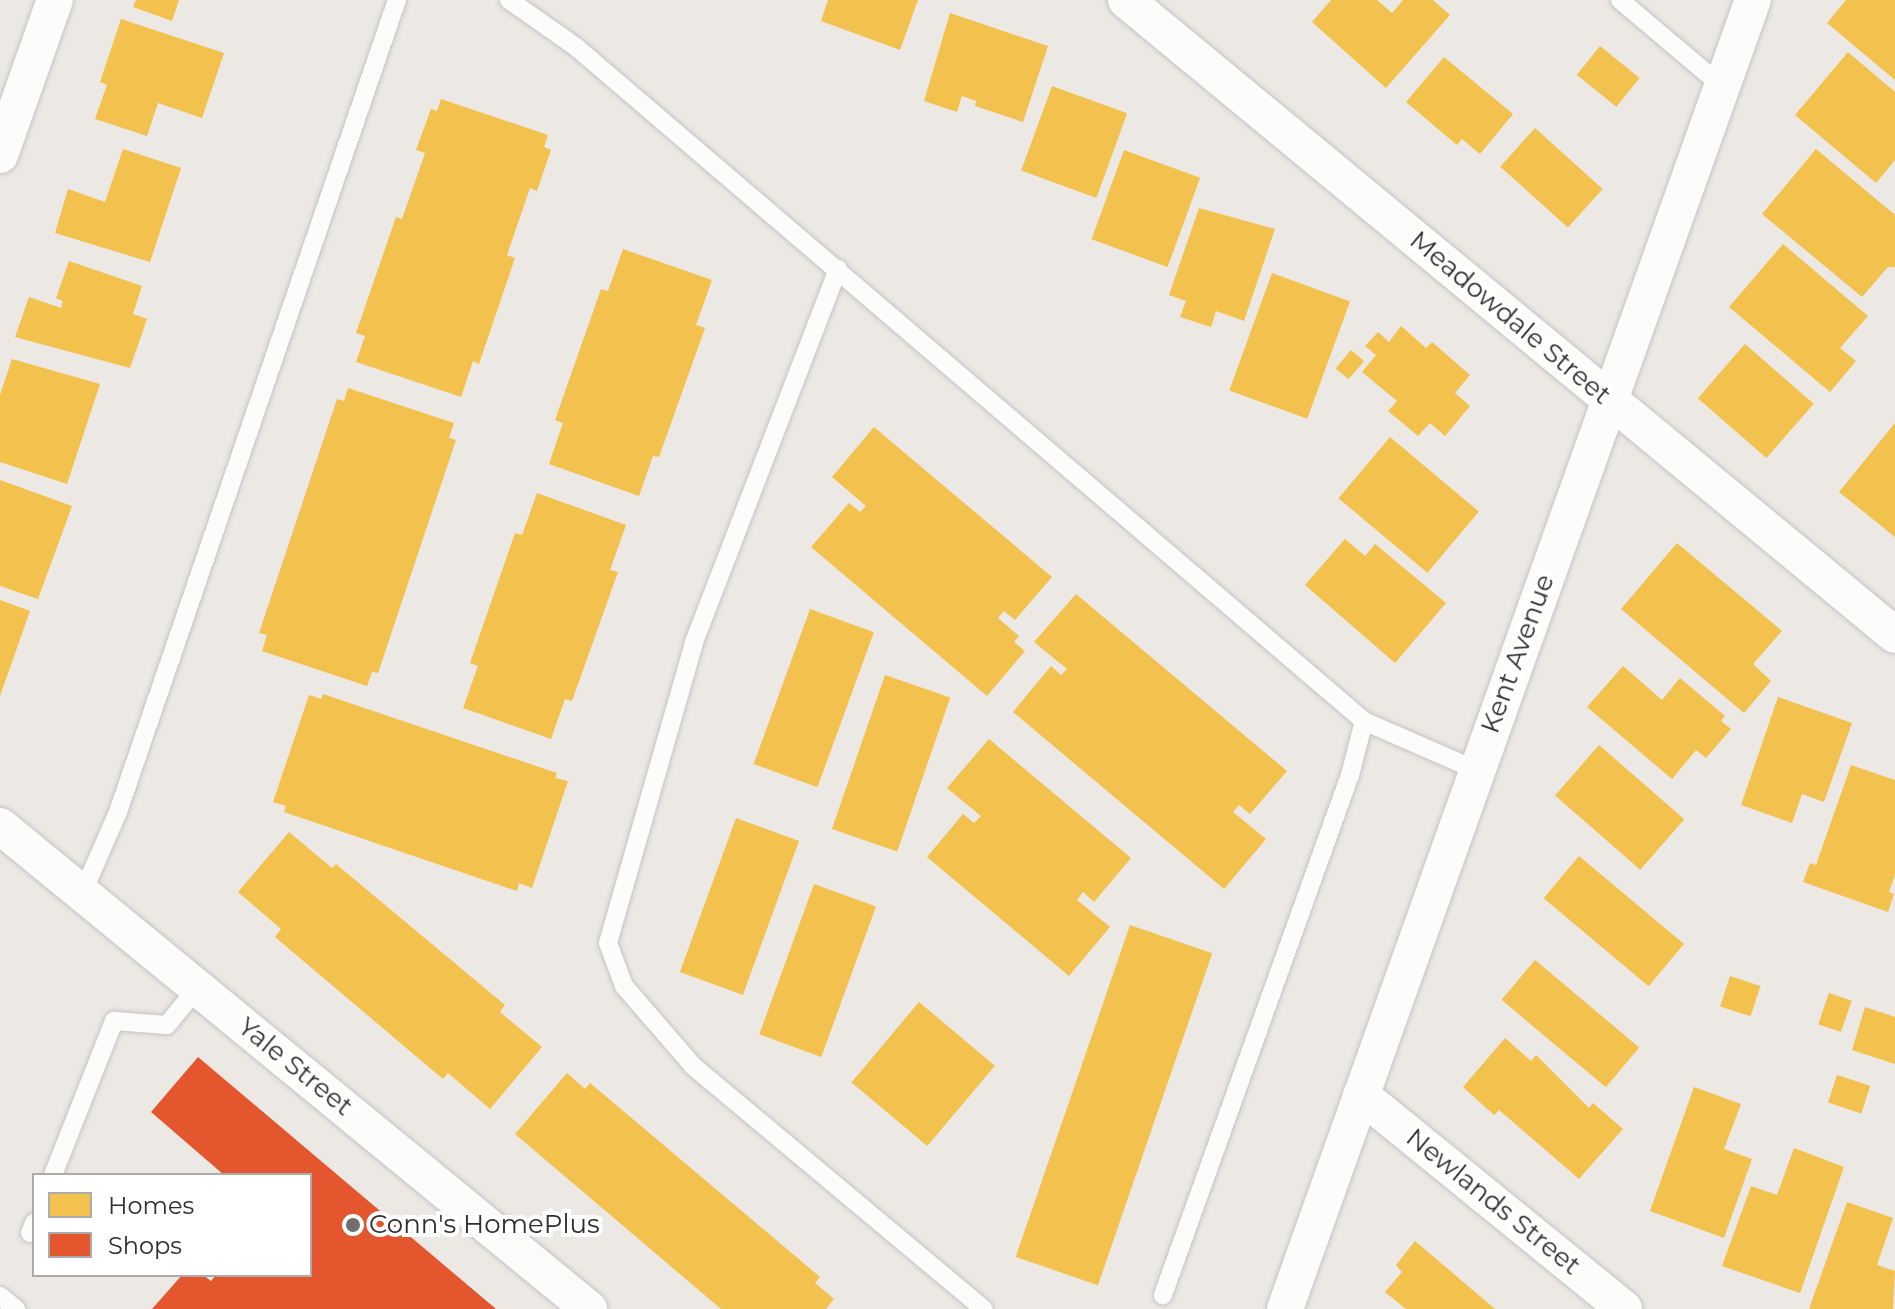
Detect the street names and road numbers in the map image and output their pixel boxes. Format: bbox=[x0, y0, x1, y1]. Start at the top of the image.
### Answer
street label: Meadowdale Street bbox=[1403, 225, 1617, 411]
street label: Kent Avenue bbox=[1475, 570, 1561, 738]
street label: Yale Street bbox=[231, 1011, 359, 1123]
street label: Newlands Street bbox=[1400, 1122, 1586, 1282]

